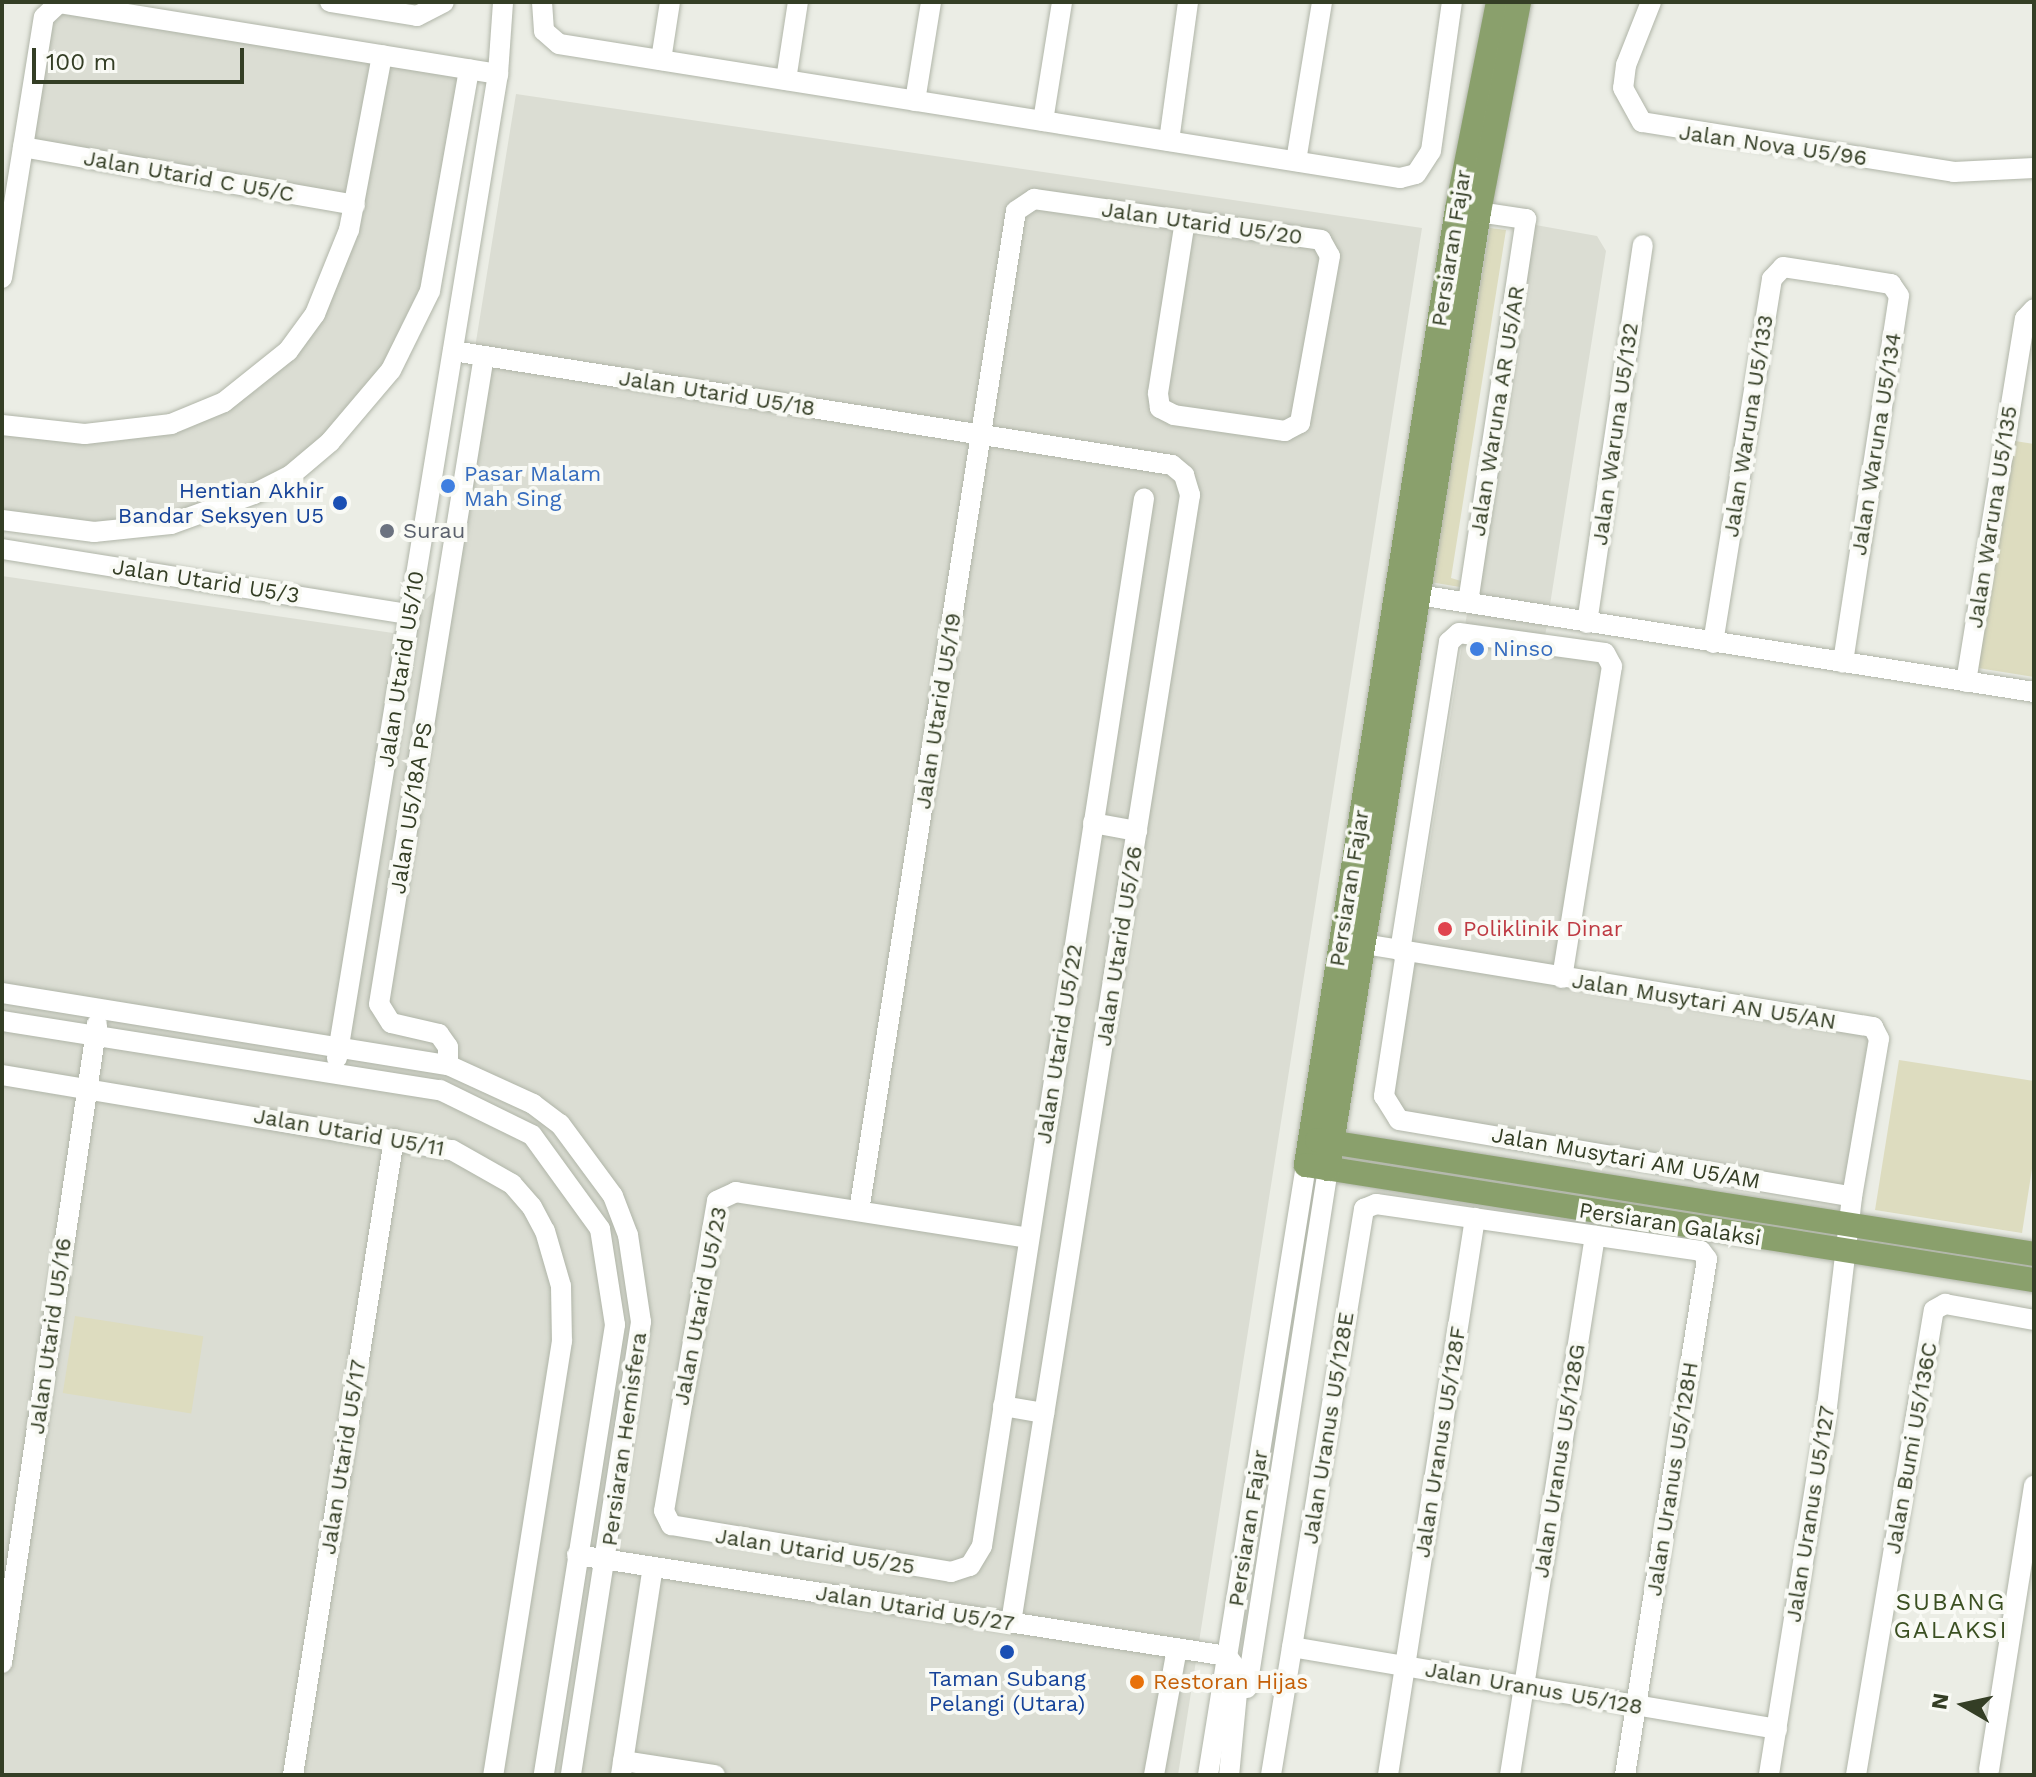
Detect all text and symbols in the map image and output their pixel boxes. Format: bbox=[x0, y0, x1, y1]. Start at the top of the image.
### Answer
scale bar bbox=[36, 32, 248, 82]
text: 100 m bbox=[46, 48, 116, 76]
street label: Jalan Nova U5/96 bbox=[1677, 119, 1869, 171]
street label: Jalan Utarid C U5/C bbox=[82, 144, 296, 208]
street label: Persiaran Fajar bbox=[1426, 168, 1476, 328]
street label: Jalan Utarid U5/20 bbox=[1100, 196, 1304, 250]
street label: Jalan Waruna AR U5/AR bbox=[1464, 283, 1530, 539]
street label: Jalan Waruna U5/133 bbox=[1717, 312, 1779, 540]
street label: Jalan Waruna U5/132 bbox=[1586, 320, 1644, 548]
street label: Jalan Waruna U5/134 bbox=[1845, 330, 1907, 558]
street label: Jalan Utarid U5/18 bbox=[617, 364, 817, 422]
street label: Jalan Waruna U5/135 bbox=[1961, 403, 2023, 631]
place label: Pasar Malam Mah Sing bbox=[464, 460, 602, 512]
place label: Hentian Akhir Bandar Seksyen U5 bbox=[117, 477, 324, 528]
marker: Pasar Malam Mah Sing bbox=[439, 477, 457, 495]
marker: Hentian Akhir Bandar Seksyen U5 bbox=[331, 494, 349, 512]
place label: Surau bbox=[403, 518, 465, 544]
marker: Surau bbox=[378, 522, 396, 540]
street label: Jalan Utarid U5/3 bbox=[111, 553, 301, 609]
street label: Jalan Utarid U5/10 bbox=[372, 569, 430, 769]
street label: Jalan Utarid U5/19 bbox=[909, 611, 967, 811]
place label: Ninso bbox=[1493, 636, 1553, 662]
marker: Ninso bbox=[1468, 640, 1486, 658]
street label: Jalan U5/18A PS bbox=[384, 720, 438, 896]
street label: Persiaran Fajar bbox=[1324, 808, 1374, 968]
street label: Jalan Utarid U5/26 bbox=[1090, 844, 1148, 1048]
place label: Poliklinik Dinar bbox=[1463, 916, 1623, 942]
marker: Poliklinik Dinar bbox=[1434, 918, 1456, 940]
street label: Jalan Utarid U5/22 bbox=[1030, 942, 1088, 1146]
street label: Jalan Musytari AN U5/AN bbox=[1570, 967, 1838, 1035]
street label: Jalan Utarid U5/11 bbox=[252, 1102, 446, 1162]
street label: Jalan Musytari AM U5/AM bbox=[1489, 1121, 1763, 1195]
street label: Persiaran Galaksi bbox=[1577, 1197, 1763, 1251]
street label: Jalan Utarid U5/23 bbox=[668, 1204, 732, 1408]
street label: Jalan Utarid U5/16 bbox=[23, 1236, 77, 1436]
street label: Jalan Uranus U5/128E bbox=[1297, 1310, 1359, 1546]
street label: Jalan Uranus U5/128F bbox=[1409, 1324, 1471, 1560]
street label: Persiaran Hemisfera bbox=[596, 1330, 652, 1548]
street label: Jalan Bumi U5/136C bbox=[1879, 1340, 1943, 1556]
street label: Jalan Uranus U5/128G bbox=[1527, 1342, 1591, 1580]
street label: Jalan Utarid U5/17 bbox=[315, 1358, 371, 1556]
street label: Jalan Uranus U5/128H bbox=[1640, 1360, 1704, 1598]
street label: Jalan Uranus U5/127 bbox=[1780, 1404, 1840, 1624]
street label: Persiaran Fajar bbox=[1223, 1448, 1273, 1608]
street label: Jalan Utarid U5/25 bbox=[713, 1522, 917, 1580]
street label: Jalan Utarid U5/27 bbox=[814, 1579, 1016, 1637]
district label: SUBANG GALAKSI bbox=[1893, 1589, 2009, 1645]
marker: Taman Subang Pelangi (Utara) bbox=[998, 1643, 1016, 1661]
street label: Jalan Uranus U5/128 bbox=[1423, 1656, 1645, 1720]
place label: Taman Subang Pelangi (Utara) bbox=[928, 1665, 1086, 1716]
north arrow bbox=[1924, 1665, 2004, 1745]
place label: Restoran Hijas bbox=[1153, 1669, 1308, 1695]
marker: Restoran Hijas bbox=[1128, 1673, 1146, 1691]
text: N bbox=[1926, 1691, 1953, 1711]

